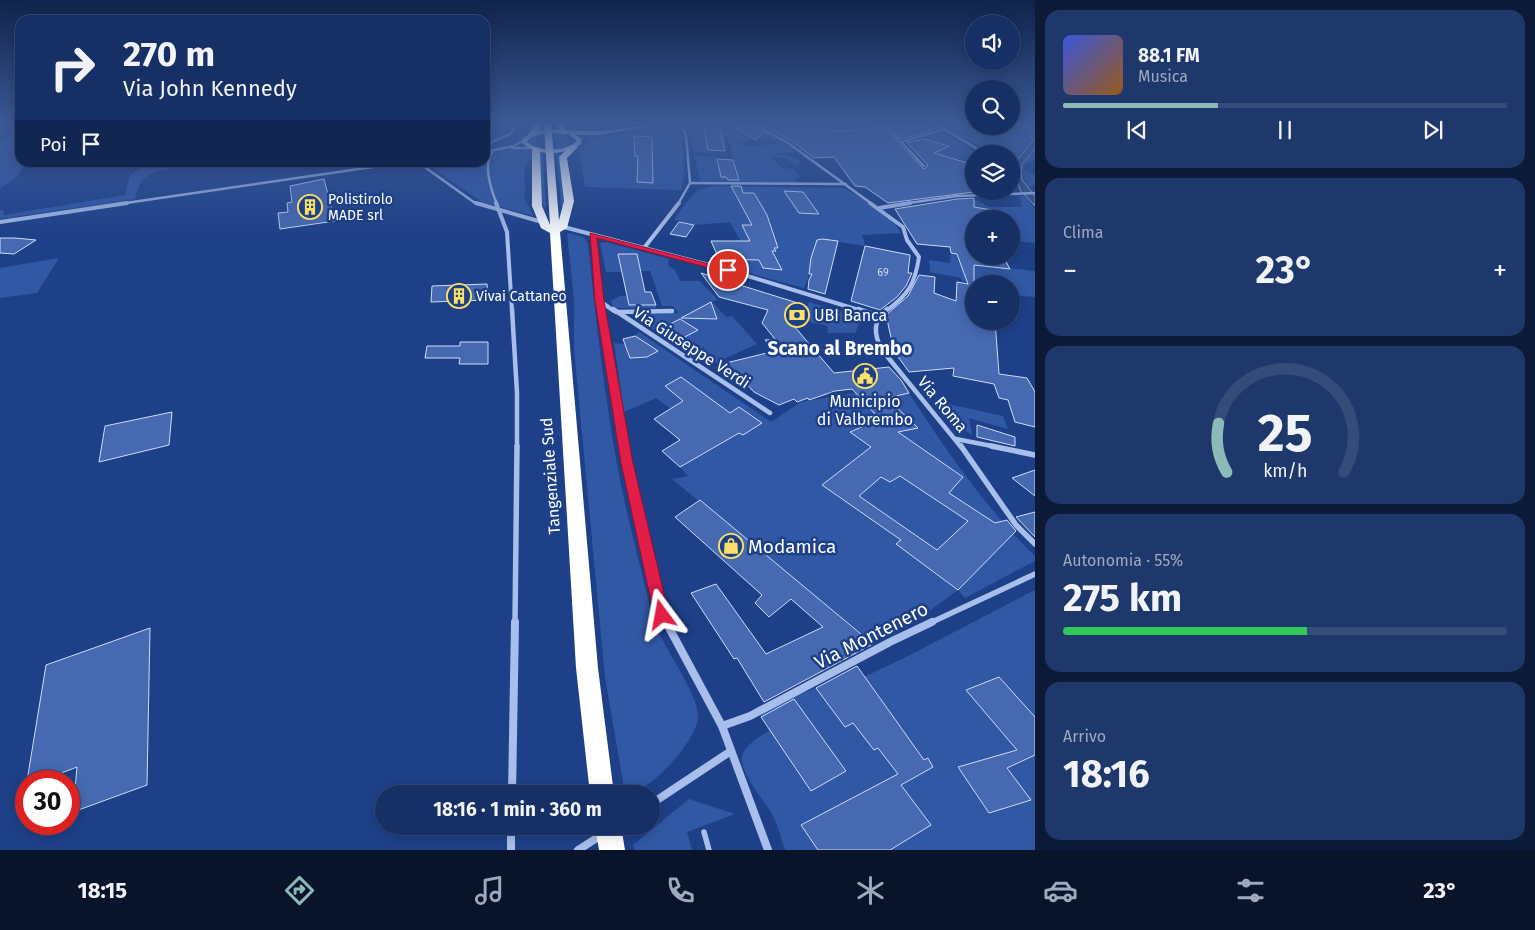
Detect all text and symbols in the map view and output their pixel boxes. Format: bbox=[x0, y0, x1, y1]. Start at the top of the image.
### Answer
map controls bbox=[965, 15, 1020, 330]
button: sound bbox=[965, 15, 1020, 70]
text: 270 m bbox=[123, 33, 215, 75]
icon: right bbox=[40, 35, 105, 100]
text: 88.1 FM bbox=[1138, 44, 1200, 67]
text: Musica bbox=[1138, 67, 1188, 86]
text: Via John Kennedy bbox=[123, 75, 297, 102]
button: search bbox=[965, 80, 1020, 135]
icon: previous bbox=[1123, 116, 1151, 144]
icon: pause bbox=[1271, 116, 1299, 144]
icon: next bbox=[1419, 116, 1447, 144]
icon: arrive bbox=[77, 130, 105, 158]
text: Poi bbox=[40, 133, 67, 156]
button: layers bbox=[965, 145, 1020, 200]
place label: Polistirolo MADE srl bbox=[328, 191, 393, 224]
building icon: Polistirolo MADE srl bbox=[297, 194, 323, 220]
button: + bbox=[965, 210, 1020, 265]
text: Clima bbox=[1063, 223, 1103, 242]
text: 23° bbox=[1256, 247, 1315, 293]
pin bbox=[707, 249, 749, 291]
text: − bbox=[1063, 254, 1077, 287]
text: + bbox=[1493, 254, 1507, 287]
icon: arrive bbox=[714, 256, 742, 284]
house number: 69 bbox=[877, 266, 889, 279]
button: − bbox=[965, 275, 1020, 330]
building icon: Vivai Cattaneo bbox=[446, 283, 472, 309]
place label: Vivai Cattaneo bbox=[476, 288, 567, 305]
bank icon: UBI Banca bbox=[784, 302, 810, 328]
street label: Via Giuseppe Verdi bbox=[630, 303, 754, 392]
place label: UBI Banca bbox=[814, 306, 887, 325]
district label: Scano al Brembo bbox=[768, 337, 912, 360]
public building icon: Municipio di Valbrembo bbox=[852, 363, 878, 389]
street label: Via Roma bbox=[914, 372, 972, 436]
place label: Municipio di Valbrembo bbox=[817, 392, 913, 429]
text: 25 bbox=[1258, 402, 1312, 465]
street label: Tangenziale Sud bbox=[537, 417, 564, 535]
text: km/h bbox=[1263, 460, 1307, 482]
shop icon: Modamica bbox=[718, 533, 744, 559]
place label: Modamica bbox=[748, 535, 836, 558]
text: Autonomia · 55% bbox=[1063, 551, 1183, 570]
text: 275 km bbox=[1063, 575, 1182, 621]
position arrow bbox=[635, 588, 687, 640]
street label: Via Montenero bbox=[810, 597, 932, 674]
text: Arrivo bbox=[1063, 727, 1106, 746]
text: 18:16 bbox=[1063, 751, 1150, 797]
speed limit sign: 30 bbox=[15, 770, 80, 835]
text: 18:16 · 1 min · 360 m bbox=[433, 798, 602, 821]
icon: directions bbox=[282, 873, 317, 908]
icon: music bbox=[472, 873, 507, 908]
icon: phone bbox=[663, 873, 698, 908]
icon: climate bbox=[853, 873, 888, 908]
icon: car bbox=[1043, 873, 1078, 908]
icon: filters bbox=[1233, 873, 1268, 908]
text: 18:15 bbox=[78, 877, 127, 904]
text: 23° bbox=[1423, 877, 1457, 904]

